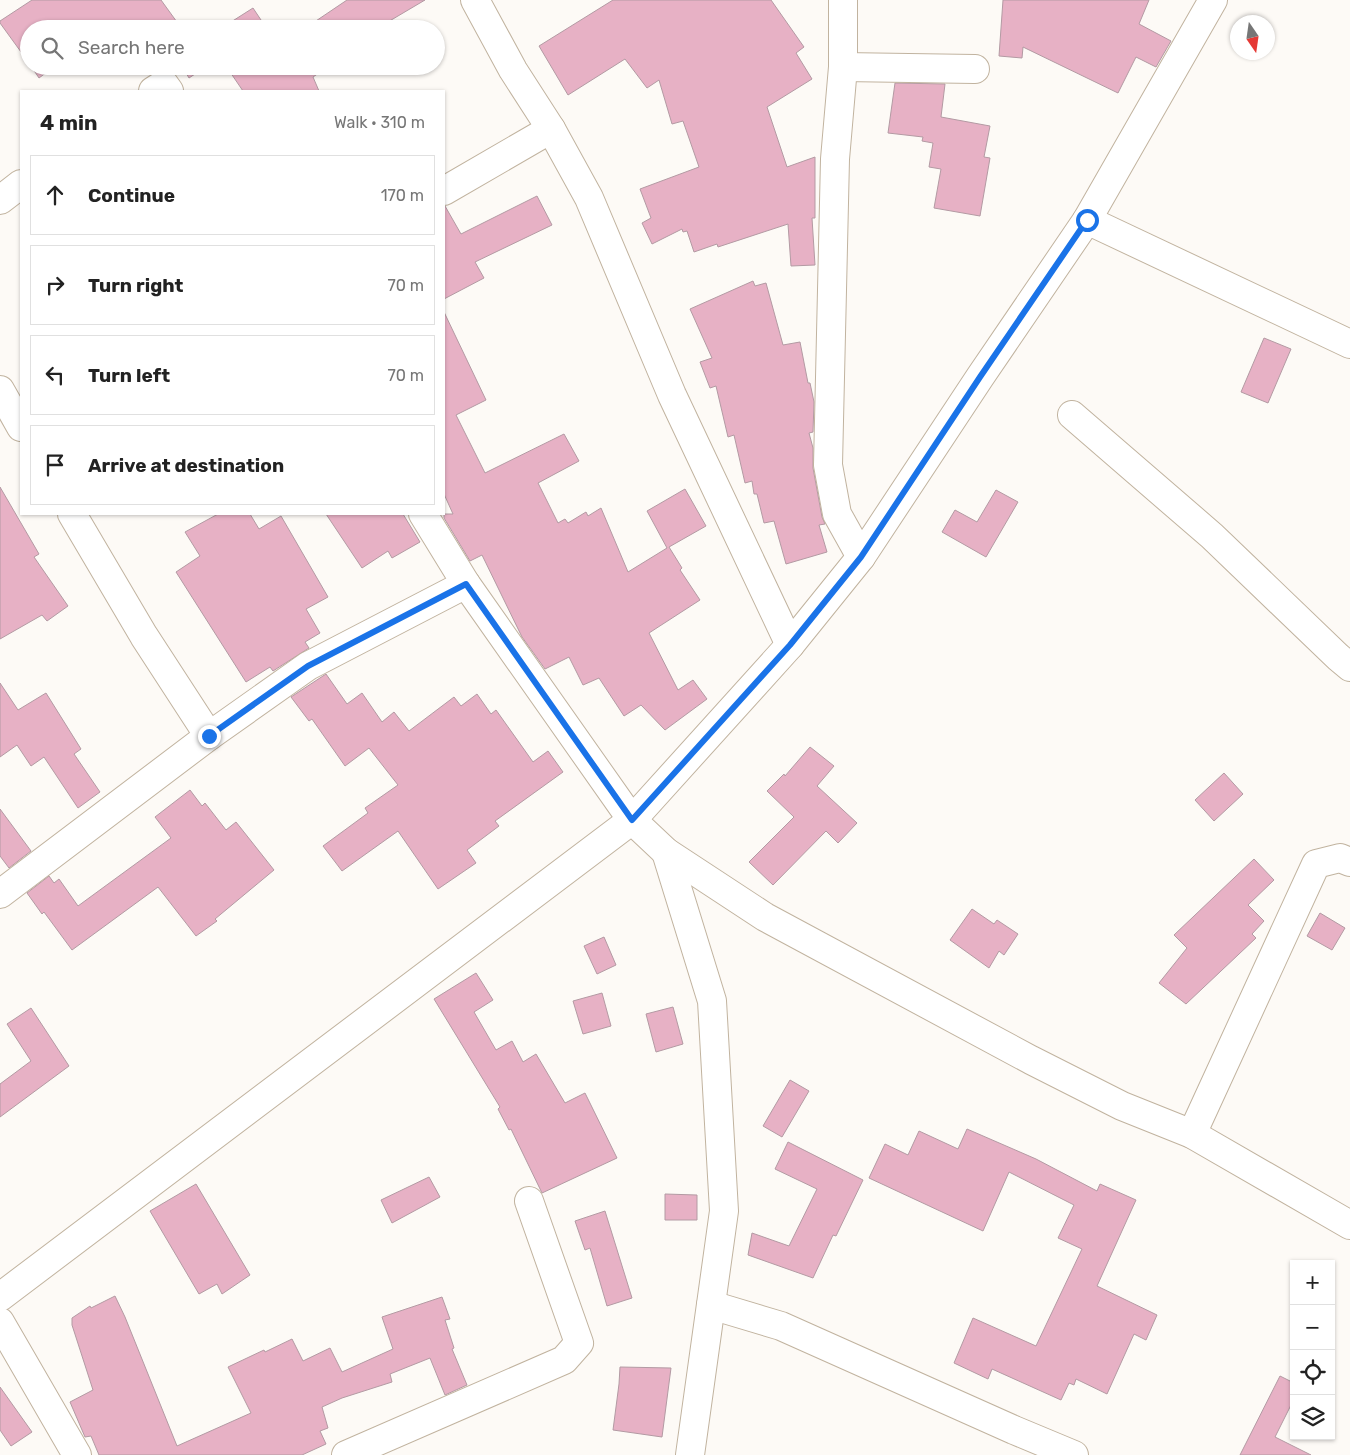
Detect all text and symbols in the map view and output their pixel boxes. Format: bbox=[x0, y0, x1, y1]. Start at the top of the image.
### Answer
north arrow bbox=[1230, 15, 1275, 60]
search box bbox=[20, 20, 445, 75]
icon: search bbox=[38, 34, 66, 62]
text: Search here bbox=[78, 36, 185, 59]
text: 4 min bbox=[40, 110, 98, 135]
text: Walk · 310 m bbox=[334, 113, 425, 132]
icon: ahead bbox=[41, 181, 69, 209]
text: Continue bbox=[88, 184, 175, 207]
text: 170 m bbox=[381, 186, 424, 205]
route start bbox=[1076, 209, 1099, 232]
icon: right bbox=[41, 271, 69, 299]
text: Turn right bbox=[88, 274, 183, 297]
text: 70 m bbox=[387, 276, 424, 295]
icon: left bbox=[41, 361, 69, 389]
text: Turn left bbox=[88, 364, 170, 387]
text: 70 m bbox=[387, 366, 424, 385]
icon: arrive bbox=[41, 451, 69, 479]
text: Arrive at destination bbox=[88, 454, 284, 477]
route end bbox=[198, 725, 221, 748]
map controls bbox=[1290, 1260, 1335, 1440]
button: + bbox=[1290, 1260, 1335, 1305]
button: − bbox=[1290, 1305, 1335, 1350]
button: locate bbox=[1290, 1350, 1335, 1395]
button: layers bbox=[1290, 1395, 1335, 1440]

